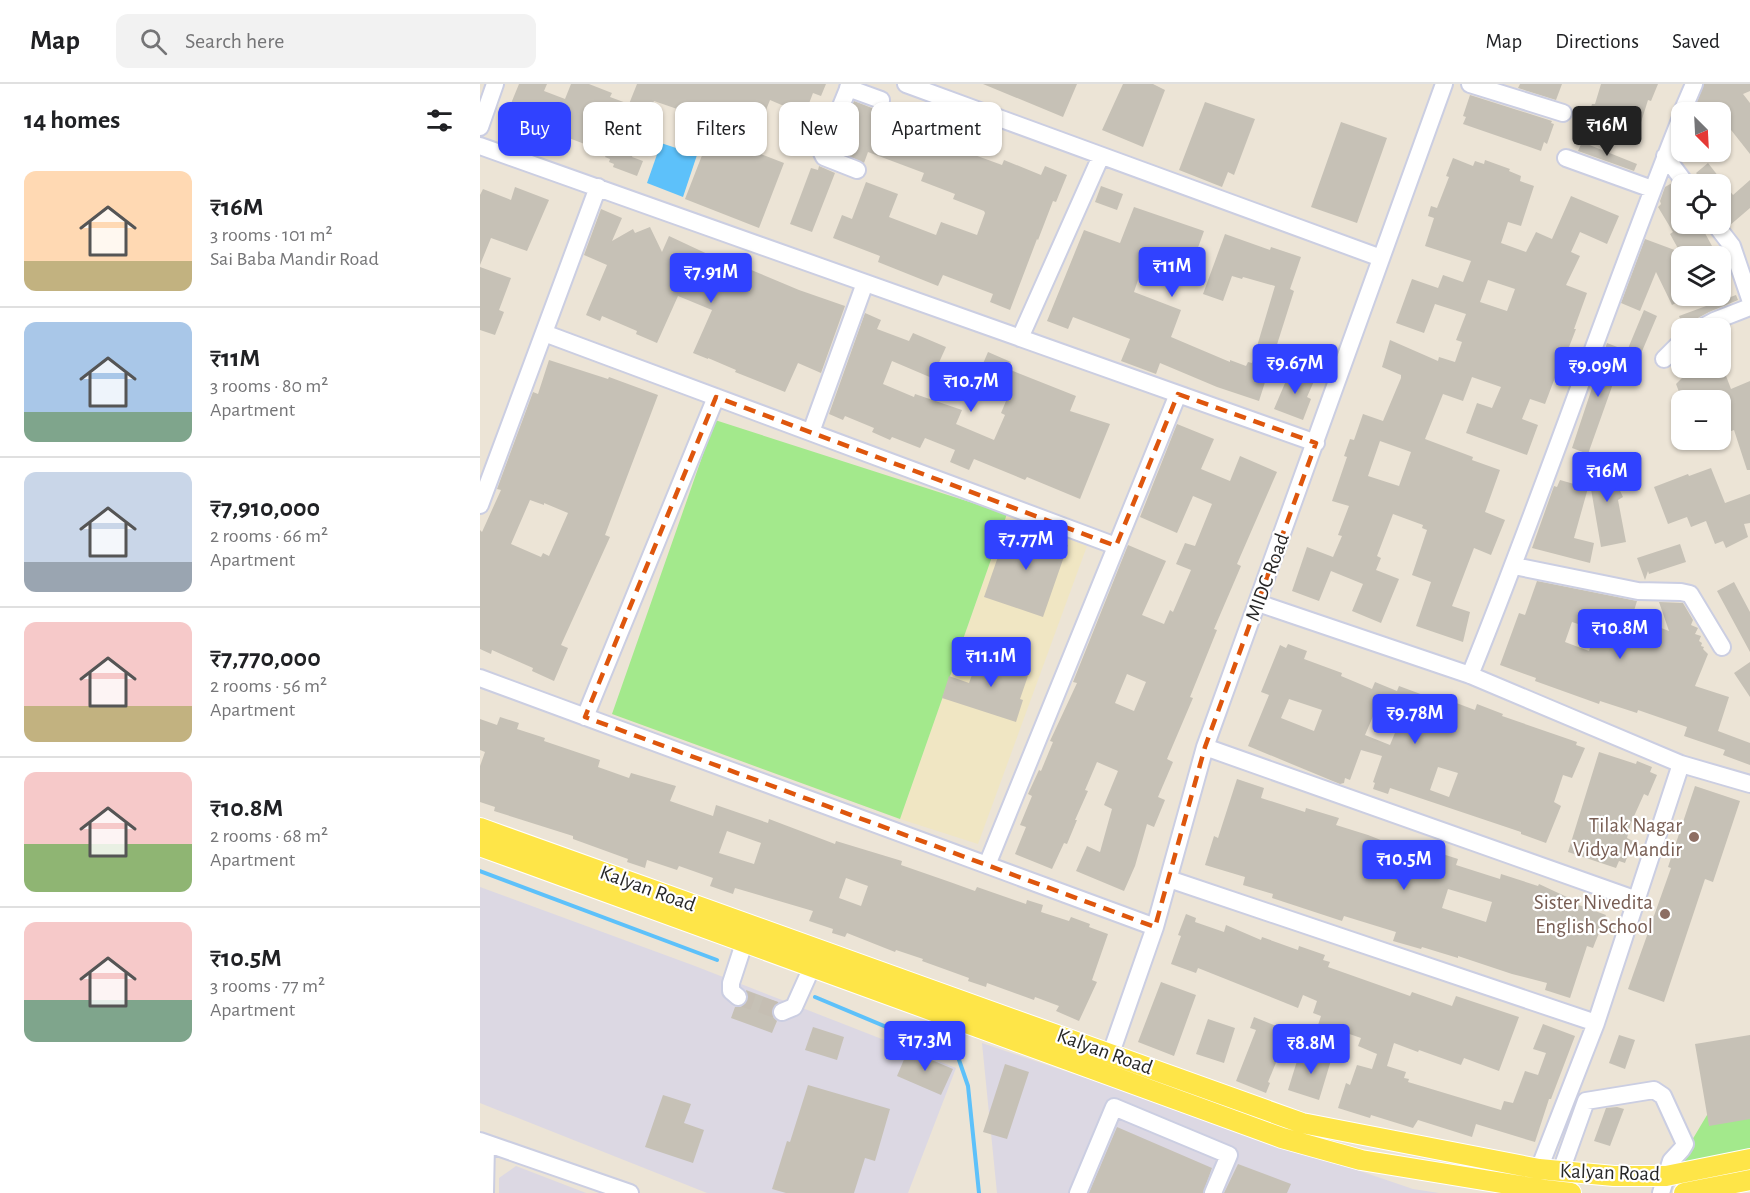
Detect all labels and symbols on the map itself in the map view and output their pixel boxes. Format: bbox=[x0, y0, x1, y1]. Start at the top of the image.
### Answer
north arrow bbox=[1671, 102, 1731, 162]
pin: ₹16M bbox=[1571, 106, 1643, 157]
pin: ₹11M bbox=[1136, 247, 1208, 298]
pin: ₹7.91M bbox=[662, 253, 760, 304]
pin: ₹9.67M bbox=[1246, 344, 1344, 395]
pin: ₹9.09M bbox=[1549, 347, 1647, 398]
pin: ₹10.7M bbox=[922, 362, 1020, 413]
pin: ₹16M bbox=[1571, 452, 1643, 503]
pin: ₹7.77M bbox=[977, 520, 1075, 571]
street label: MIDC Road bbox=[1242, 530, 1293, 624]
pin: ₹10.8M bbox=[1571, 609, 1669, 660]
pin: ₹11.1M bbox=[942, 637, 1040, 688]
pin: ₹9.78M bbox=[1366, 694, 1464, 745]
place label: Tilak Nagar Vidya Mandir bbox=[1573, 815, 1682, 860]
marker: Tilak Nagar Vidya Mandir bbox=[1687, 830, 1701, 844]
pin: ₹10.5M bbox=[1355, 840, 1453, 891]
street label: Kalyan Road bbox=[597, 861, 699, 916]
place label: Sister Nivedita English School bbox=[1534, 892, 1653, 937]
marker: Sister Nivedita English School bbox=[1658, 907, 1672, 921]
pin: ₹17.3M bbox=[876, 1021, 974, 1072]
street label: Kalyan Road bbox=[1054, 1024, 1156, 1079]
pin: ₹8.8M bbox=[1269, 1024, 1353, 1075]
street label: Kalyan Road bbox=[1559, 1160, 1661, 1185]

